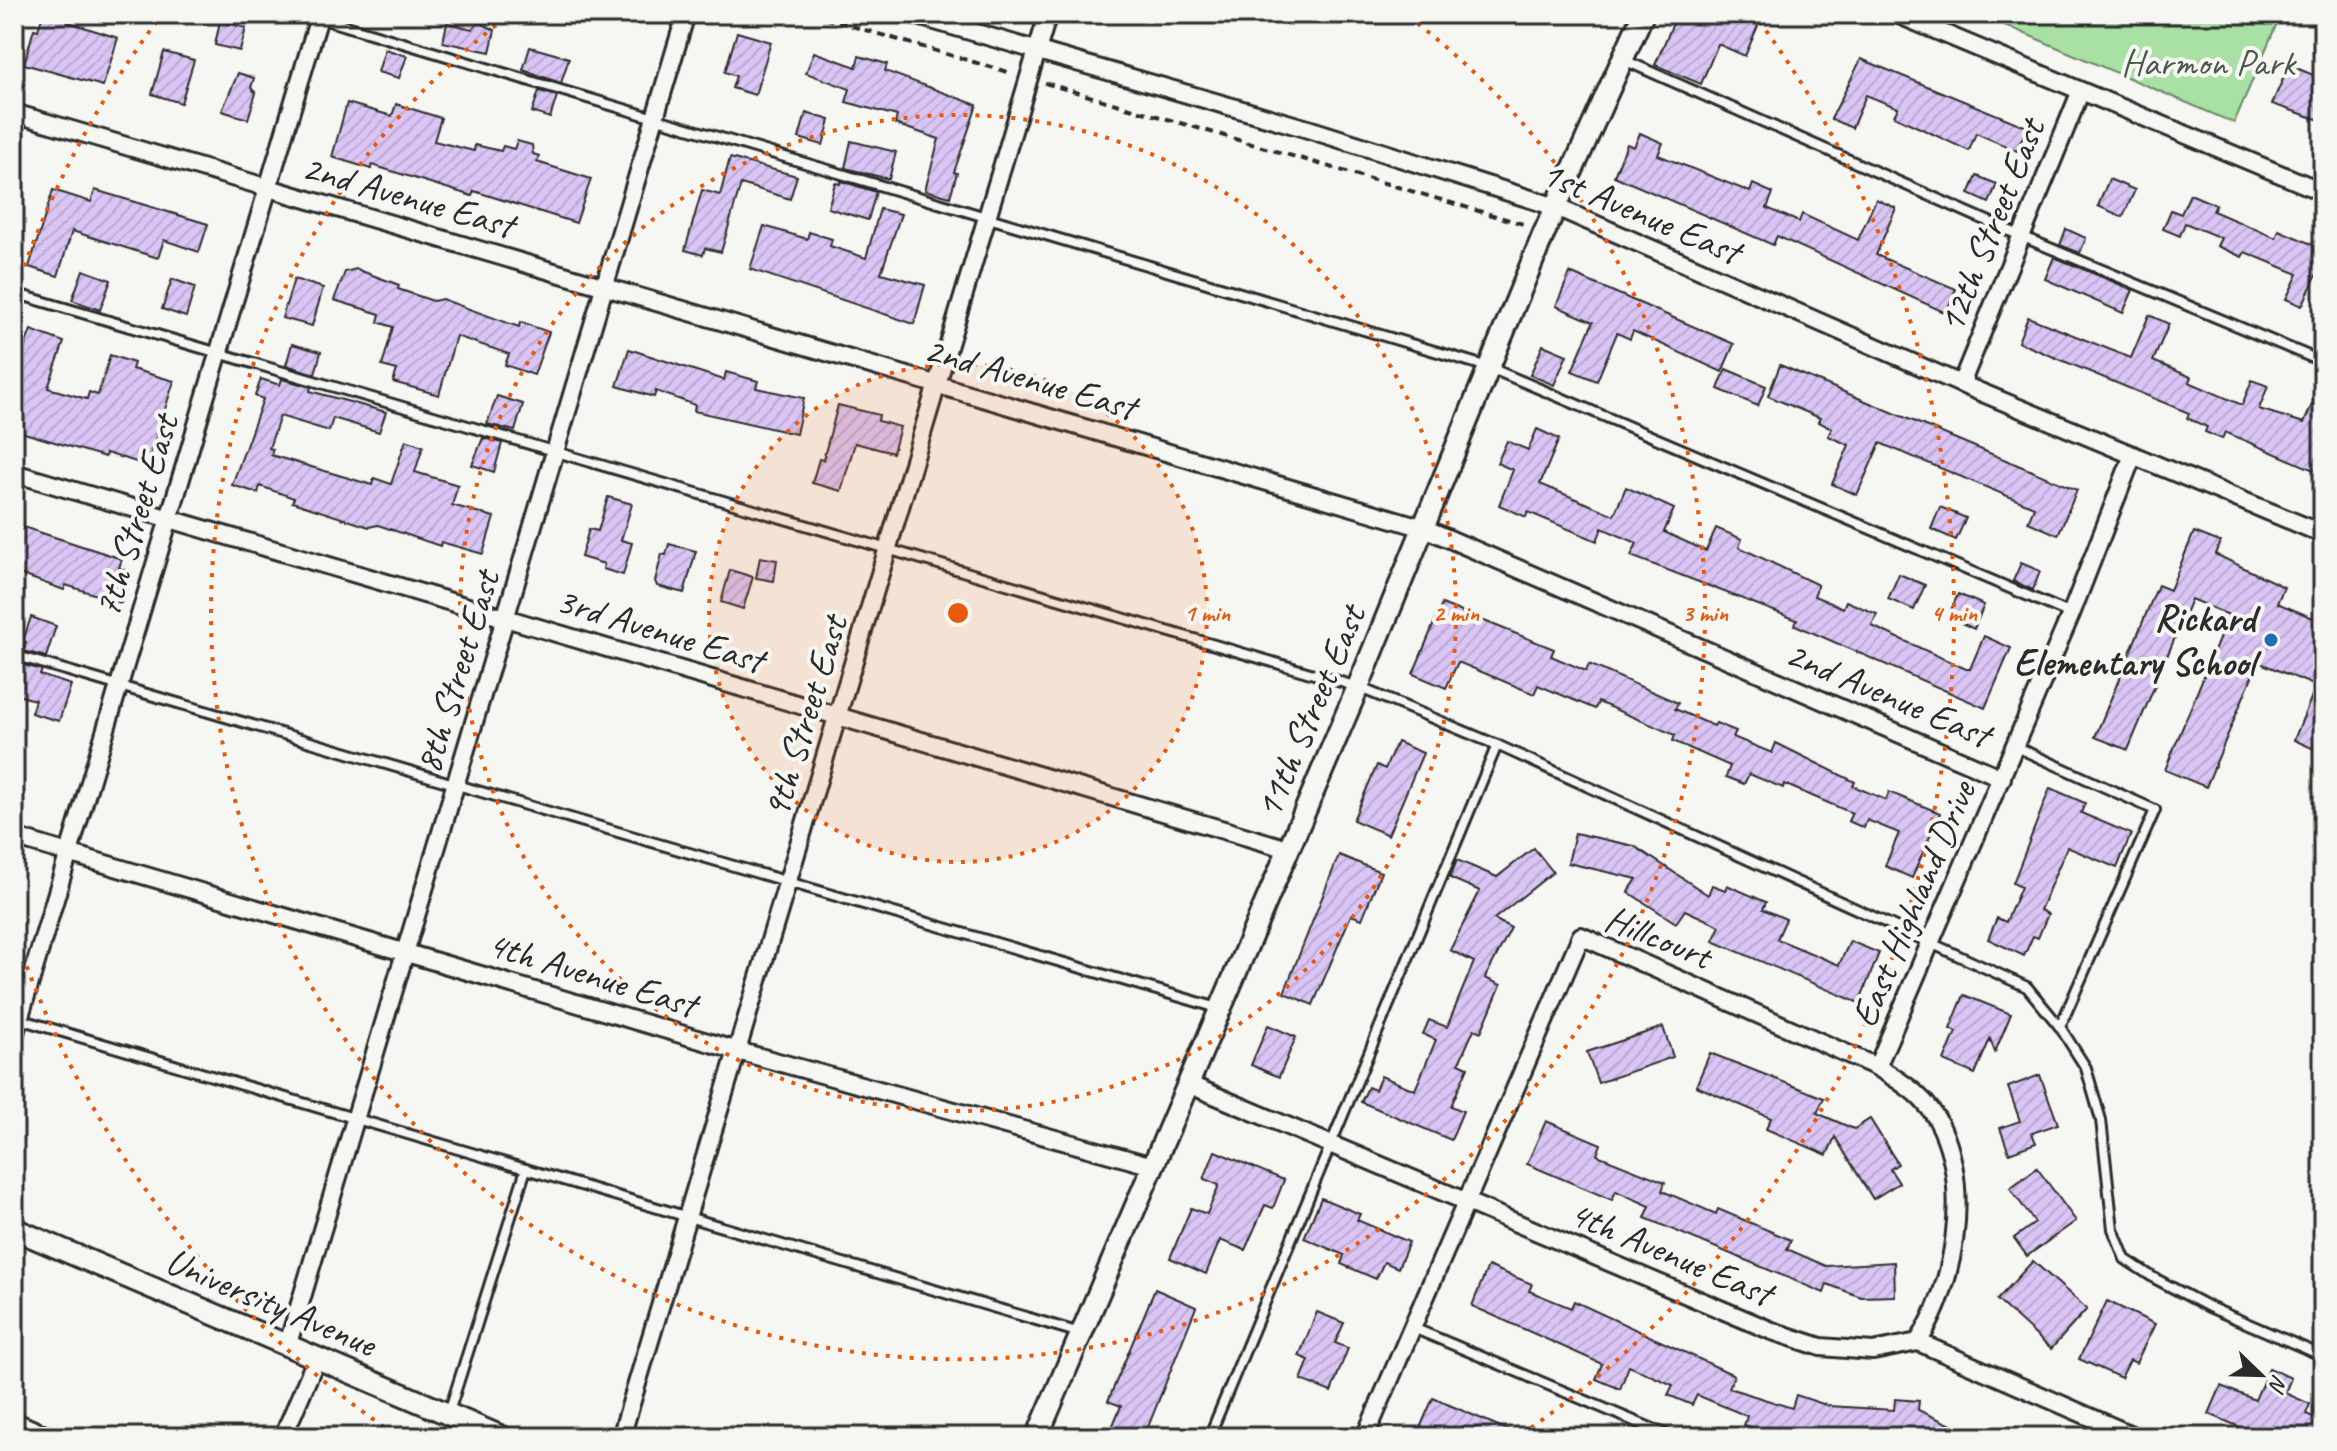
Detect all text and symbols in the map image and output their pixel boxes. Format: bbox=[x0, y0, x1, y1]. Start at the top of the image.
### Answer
park label: Harmon Park bbox=[2121, 39, 2297, 86]
street label: 12th Street East bbox=[1927, 109, 2056, 339]
street label: 2nd Avenue East bbox=[297, 143, 524, 250]
street label: 1st Avenue East bbox=[1535, 149, 1752, 277]
street label: 2nd Avenue East bbox=[919, 325, 1146, 432]
street label: 7th Street East bbox=[83, 406, 190, 623]
street label: 8th Street East bbox=[404, 562, 511, 779]
street label: 3rd Avenue East bbox=[551, 576, 774, 685]
place label: Rickard Elementary School bbox=[2014, 595, 2262, 686]
street label: 11th Street East bbox=[1244, 596, 1377, 825]
text: 1 min bbox=[1184, 598, 1231, 628]
text: 2 min bbox=[1433, 598, 1480, 628]
text: 3 min bbox=[1682, 598, 1729, 628]
text: 4 min bbox=[1931, 598, 1978, 628]
centre of rings bbox=[944, 599, 972, 627]
street label: 9th Street East bbox=[752, 607, 859, 824]
street label: 2nd Avenue East bbox=[1779, 630, 2002, 760]
marker: Rickard Elementary School bbox=[2262, 631, 2280, 649]
street label: East Highland Drive bbox=[1840, 772, 1987, 1034]
street label: Hillcourt bbox=[1598, 895, 1721, 981]
street label: 4th Avenue East bbox=[482, 920, 707, 1029]
street label: 4th Avenue East bbox=[1563, 1189, 1784, 1319]
street label: University Avenue bbox=[159, 1237, 385, 1368]
north arrow bbox=[2221, 1335, 2301, 1415]
text: N bbox=[2262, 1371, 2294, 1397]

